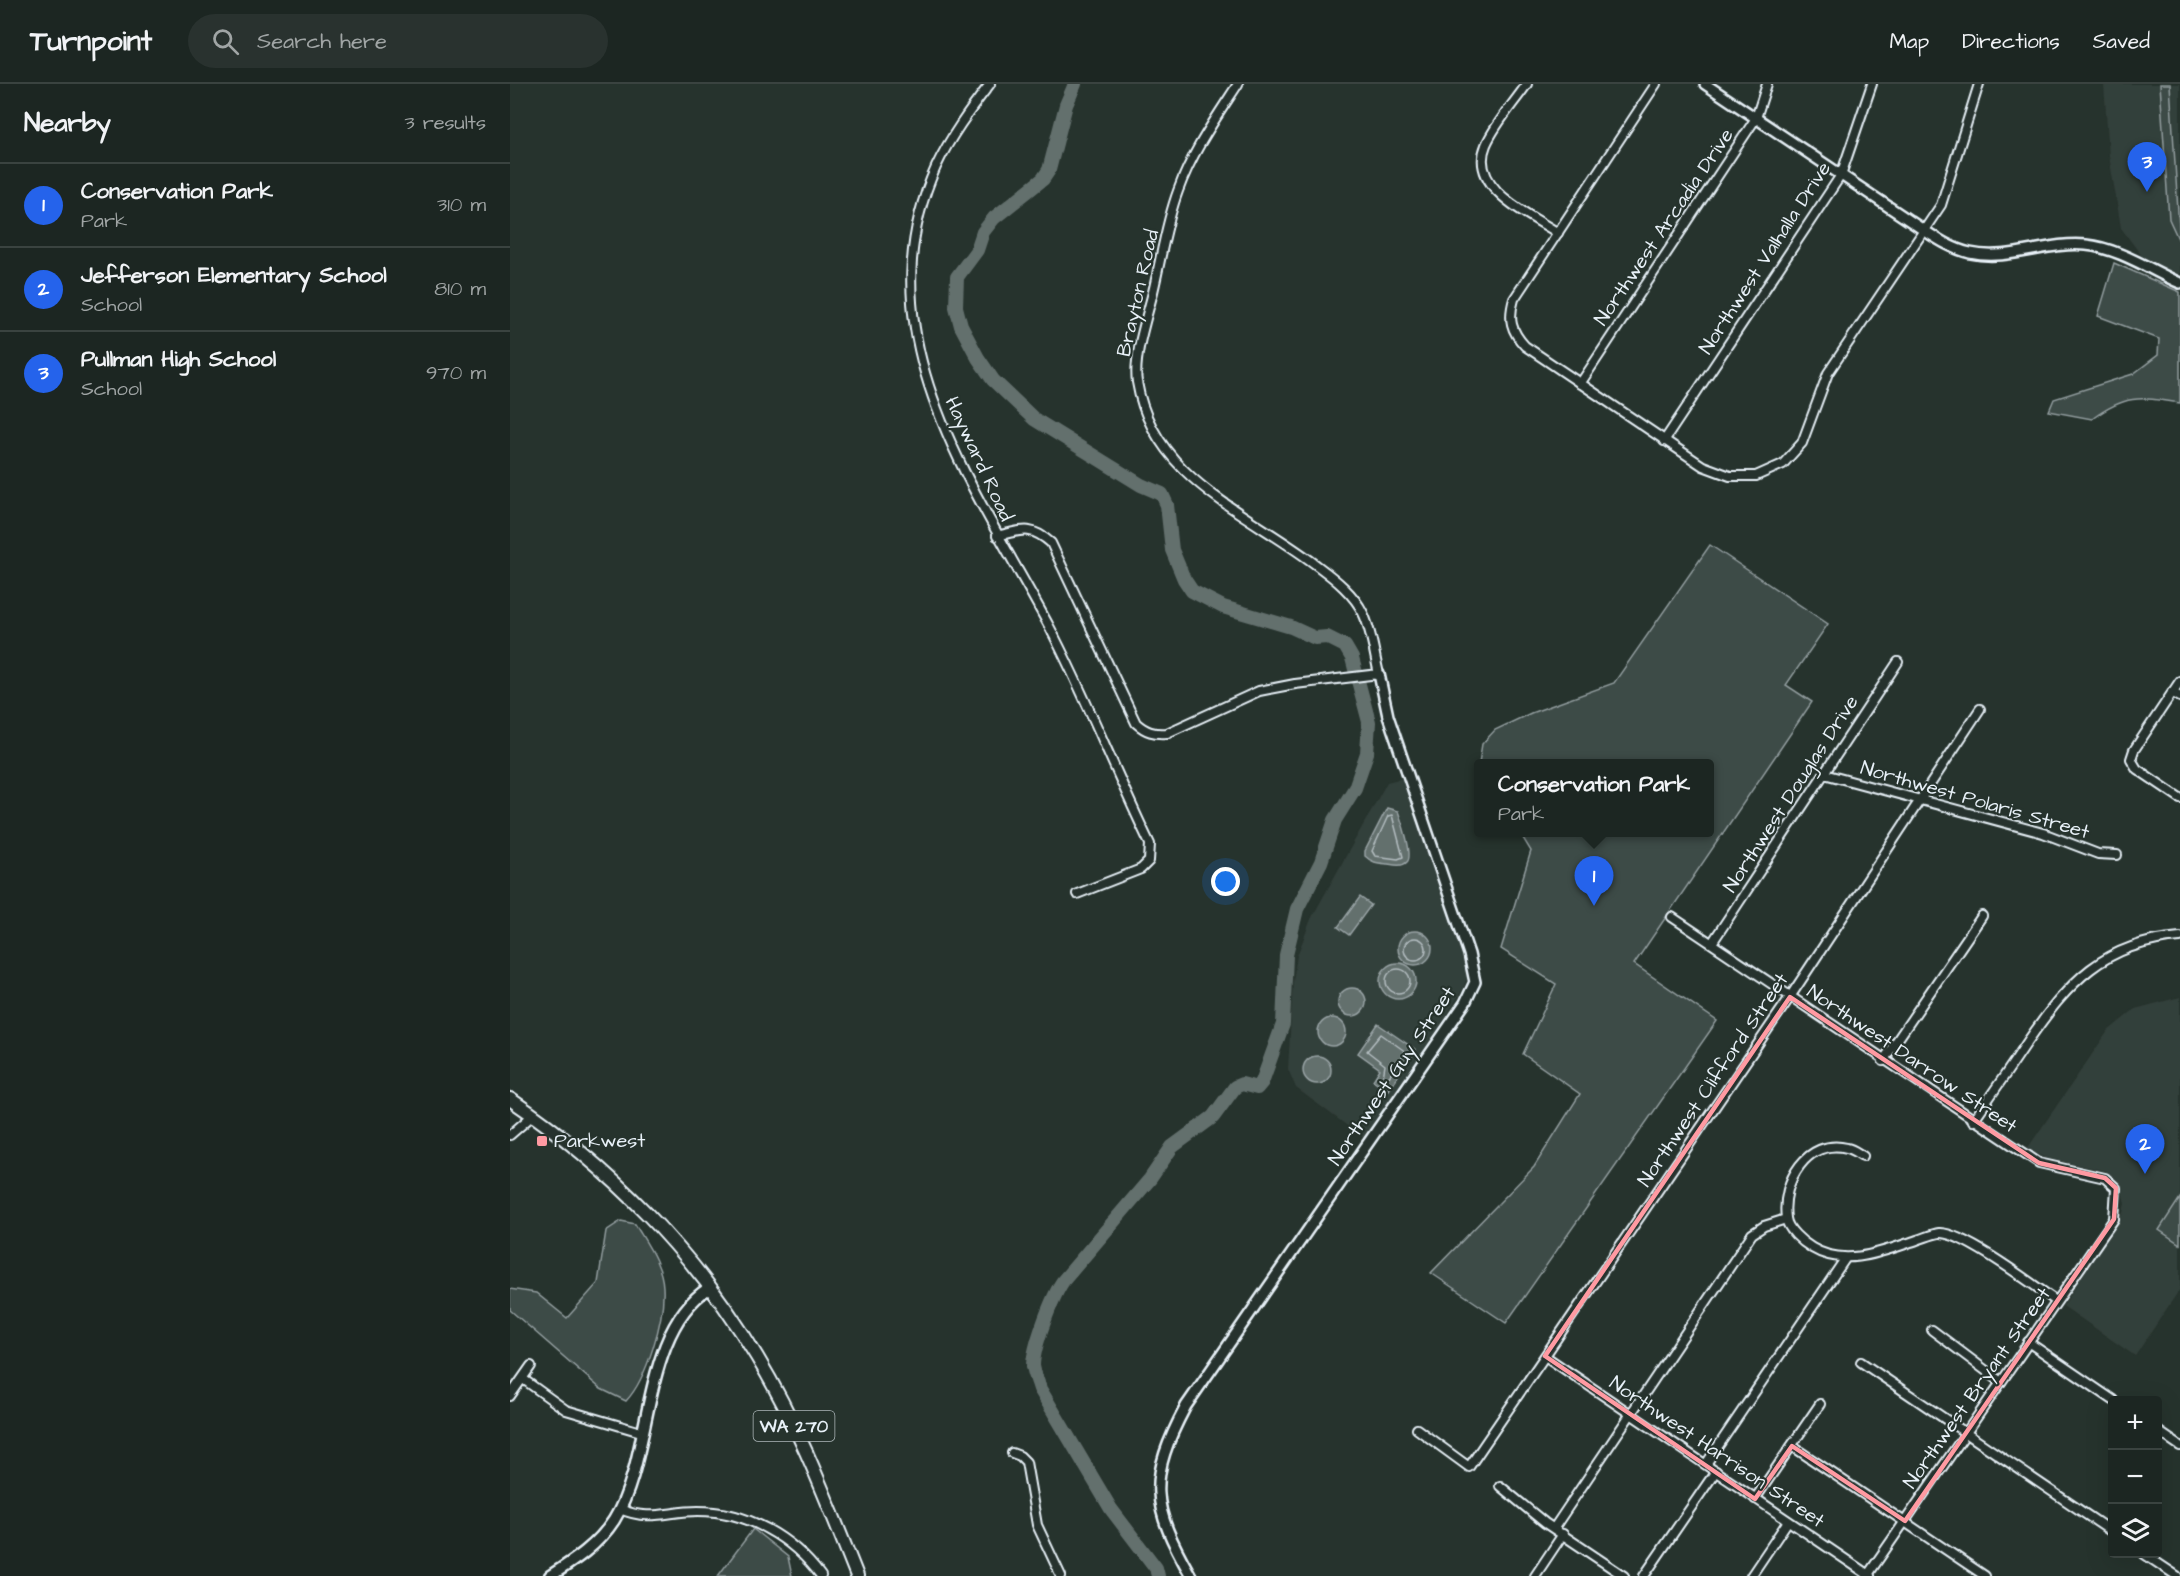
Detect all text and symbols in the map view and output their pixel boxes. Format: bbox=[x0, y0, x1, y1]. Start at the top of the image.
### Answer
search box bbox=[188, 14, 608, 68]
text: Turnpoint bbox=[30, 22, 152, 61]
icon: search bbox=[209, 25, 242, 58]
text: Search here bbox=[257, 26, 387, 57]
text: Map bbox=[1889, 27, 1929, 56]
text: Directions bbox=[1962, 27, 2060, 56]
text: Saved bbox=[2093, 27, 2150, 56]
text: Nearby bbox=[24, 105, 111, 141]
text: 3 results bbox=[404, 109, 486, 137]
street label: Northwest Arcadia Drive bbox=[1587, 123, 1741, 331]
pin: 3 bbox=[2128, 142, 2166, 192]
street label: Northwest Valhalla Drive bbox=[1692, 156, 1838, 360]
text: Conservation Park bbox=[81, 176, 273, 207]
text: 1 bbox=[42, 191, 45, 219]
text: 310 m bbox=[437, 191, 486, 219]
text: Park bbox=[81, 207, 127, 235]
street label: Brayton Road bbox=[1110, 227, 1167, 360]
text: Jefferson Elementary School bbox=[81, 260, 387, 291]
text: 2 bbox=[38, 275, 49, 303]
text: 810 m bbox=[434, 275, 486, 303]
text: School bbox=[81, 291, 142, 319]
text: Pullman High School bbox=[81, 344, 276, 375]
text: 3 bbox=[38, 359, 49, 387]
text: 970 m bbox=[426, 359, 486, 387]
text: School bbox=[81, 375, 142, 403]
street label: Hayward Road bbox=[937, 392, 1020, 526]
street label: Northwest Douglas Drive bbox=[1717, 690, 1866, 899]
street label: Northwest Polaris Street bbox=[1857, 754, 2093, 846]
popup bbox=[1474, 759, 1714, 837]
text: Conservation Park bbox=[1498, 769, 1690, 800]
text: Park bbox=[1498, 800, 1544, 828]
pin: 1 bbox=[1574, 856, 1614, 906]
your location bbox=[1211, 867, 1240, 896]
street label: Northwest Clifford Street bbox=[1631, 968, 1795, 1192]
street label: Northwest Darrow Street bbox=[1801, 978, 2023, 1140]
street label: Northwest Guy Street bbox=[1322, 981, 1463, 1172]
pin: 2 bbox=[2126, 1124, 2164, 1174]
place label: Parkwest bbox=[554, 1127, 645, 1155]
marker: Parkwest bbox=[535, 1134, 549, 1148]
street label: Northwest Bryant Street bbox=[1897, 1282, 2058, 1495]
street label: Northwest Harrison Street bbox=[1604, 1369, 1830, 1535]
map controls bbox=[2108, 1396, 2162, 1558]
button: + bbox=[2108, 1396, 2162, 1450]
road number: WA 270 bbox=[754, 1411, 834, 1441]
button: − bbox=[2108, 1450, 2162, 1504]
button: layers bbox=[2108, 1504, 2162, 1558]

